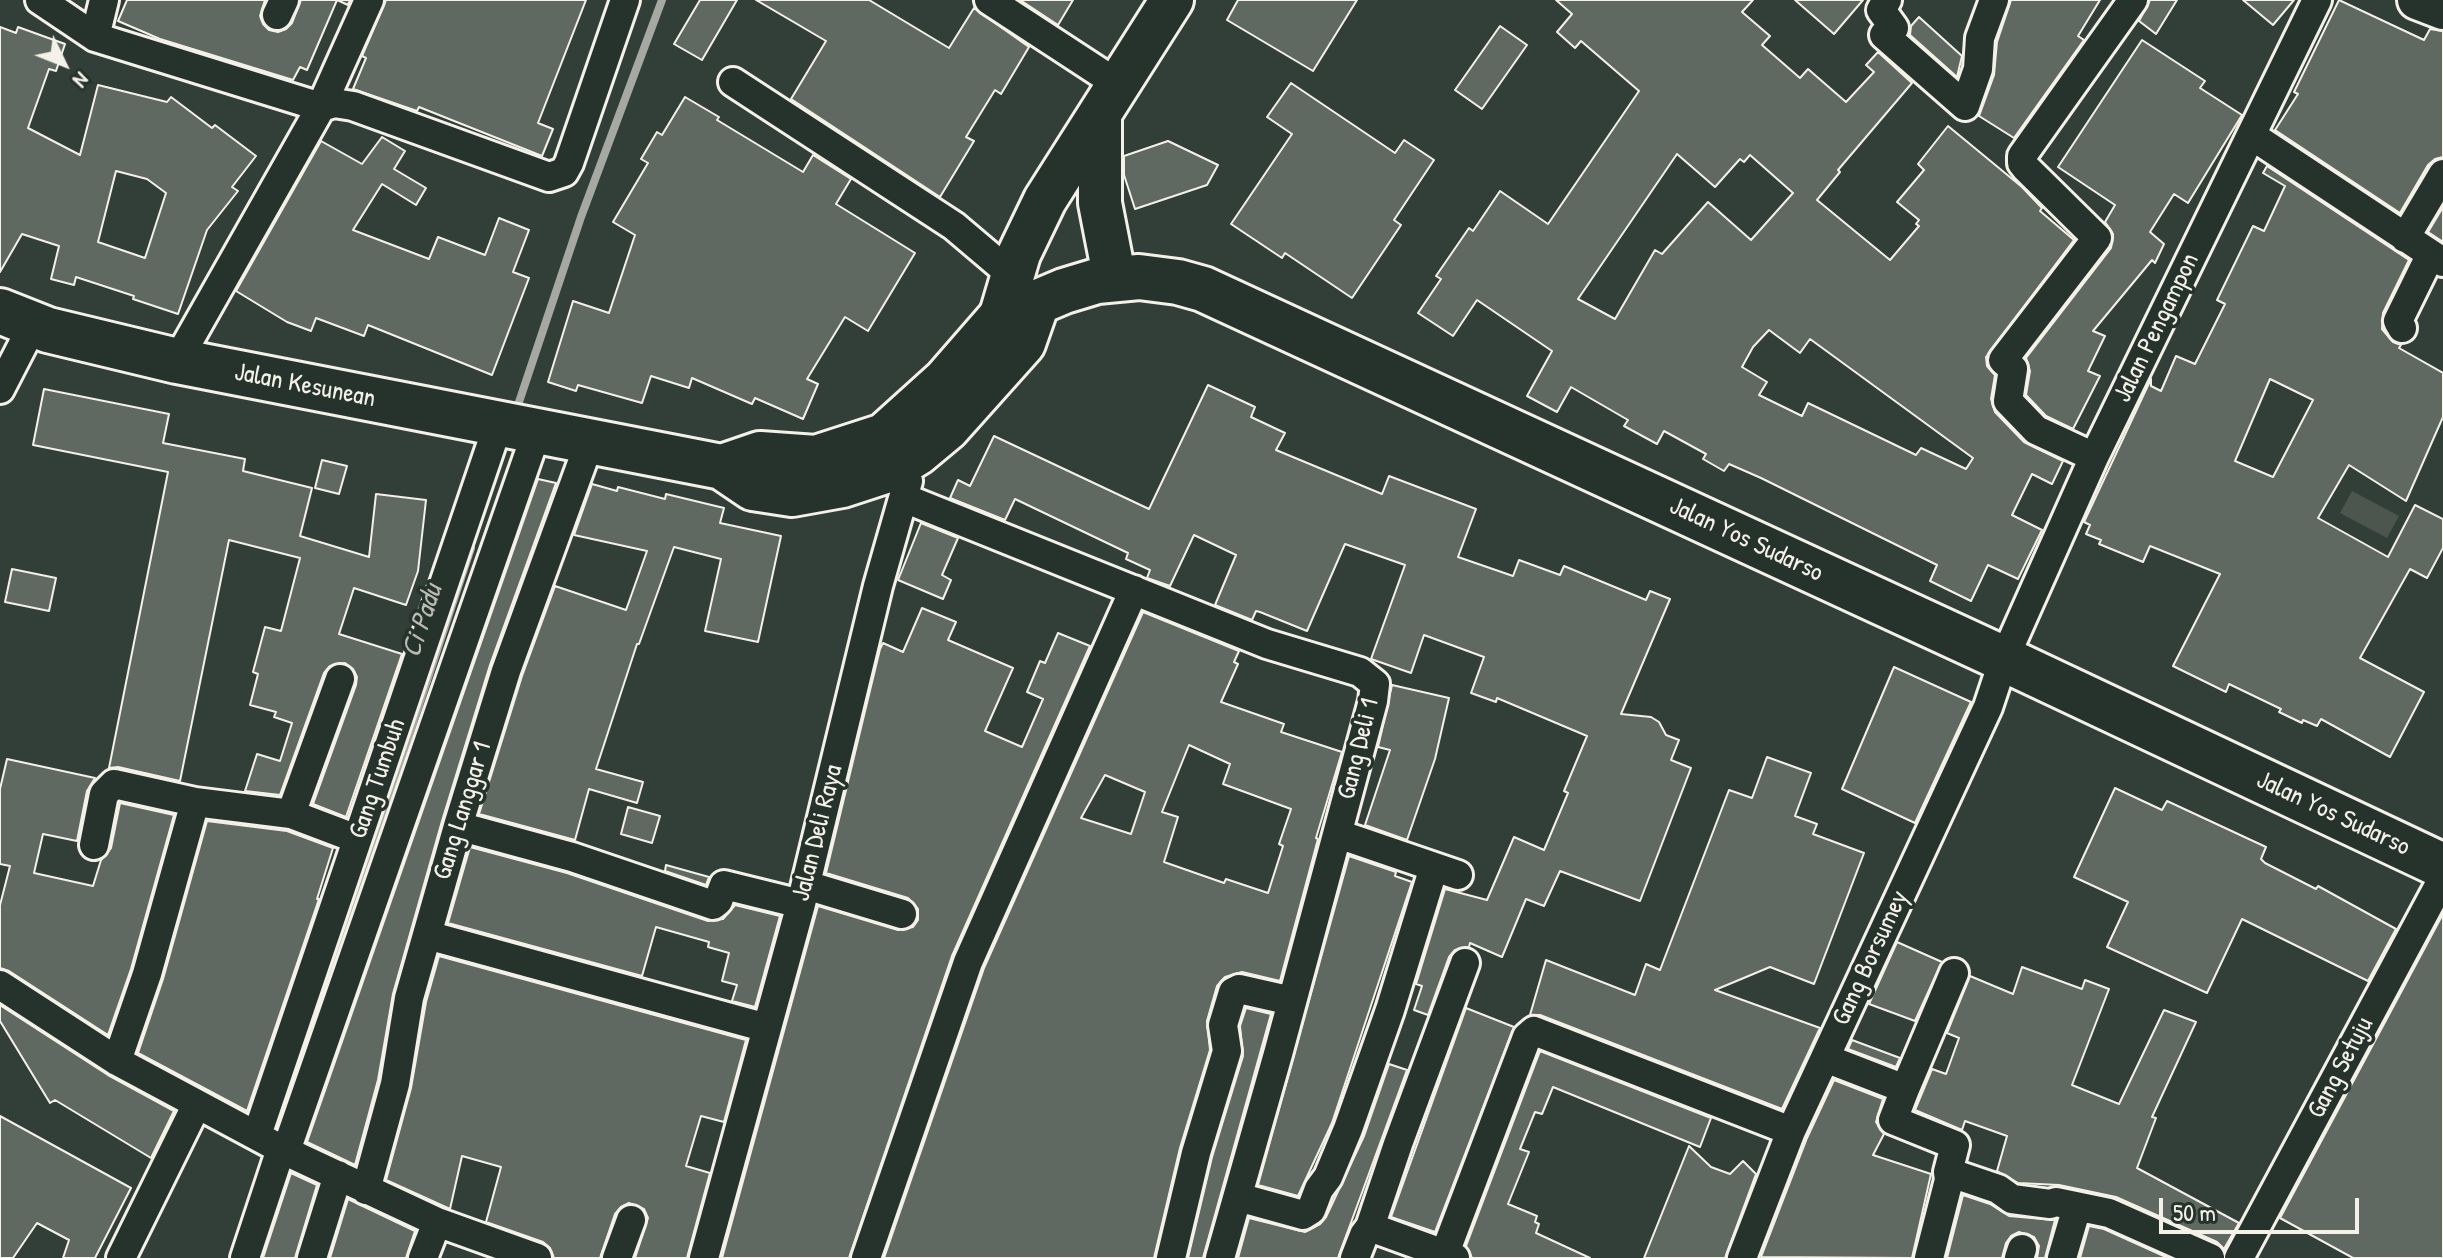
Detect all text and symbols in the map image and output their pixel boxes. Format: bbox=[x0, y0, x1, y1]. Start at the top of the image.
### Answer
north arrow bbox=[24, 24, 104, 104]
text: N bbox=[67, 66, 97, 95]
street label: Jalan Pengampon bbox=[2107, 248, 2207, 408]
street label: Jalan Kesunean bbox=[232, 357, 378, 415]
street label: Jalan Yos Sudarso bbox=[1664, 491, 1828, 589]
water label: Ci Padu bbox=[395, 580, 451, 662]
street label: Gang Deli 1 bbox=[1331, 695, 1387, 803]
street label: Gang Tumbuh bbox=[343, 715, 413, 843]
street label: Gang Langgar 1 bbox=[427, 738, 499, 884]
street label: Jalan Deli Raya bbox=[786, 762, 850, 904]
street label: Jalan Yos Sudarso bbox=[2251, 765, 2415, 863]
street label: Gang Borsumey bbox=[1826, 886, 1916, 1030]
street label: Gang Setuju bbox=[2301, 1012, 2381, 1124]
scale bar bbox=[2163, 1182, 2363, 1232]
text: 50 m bbox=[2173, 1196, 2216, 1228]

